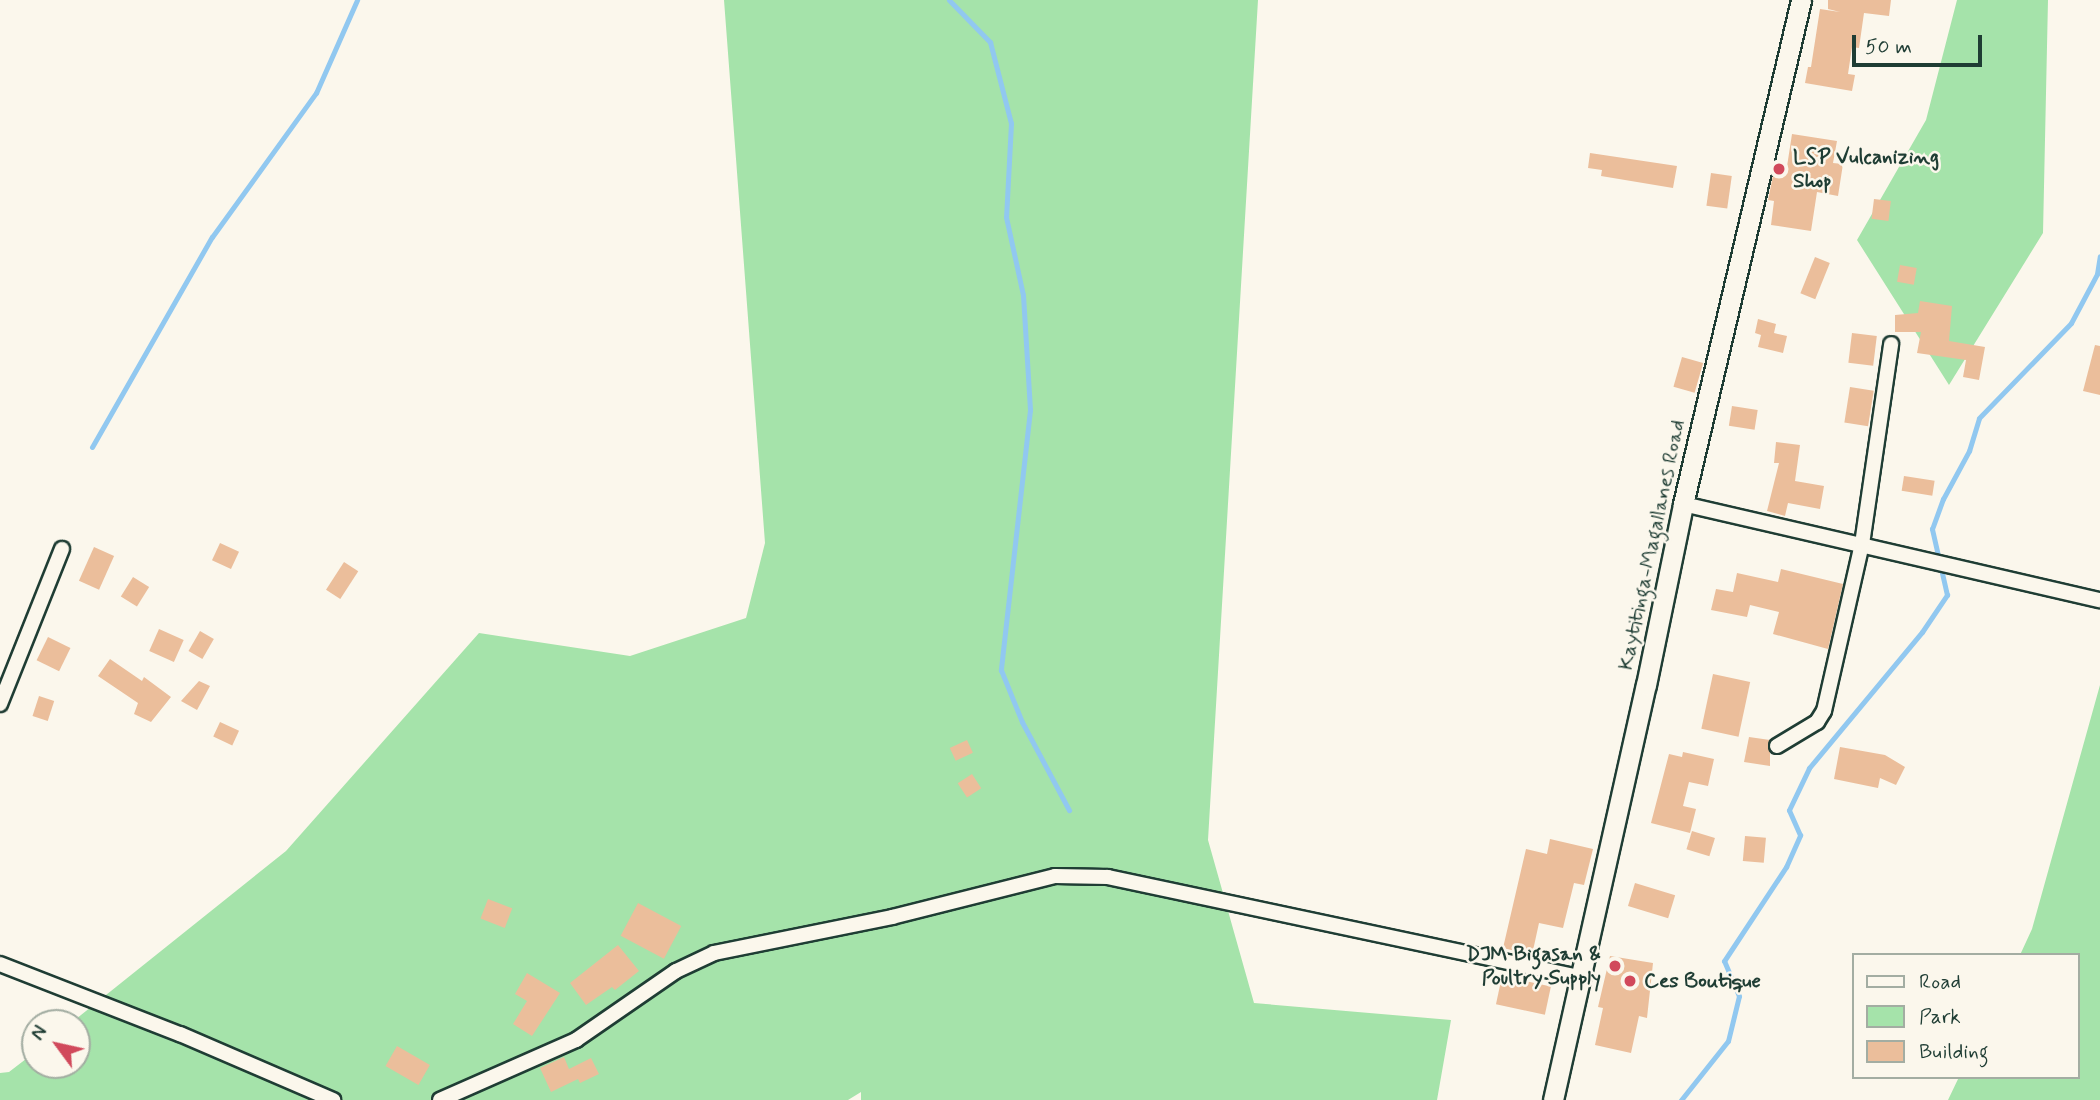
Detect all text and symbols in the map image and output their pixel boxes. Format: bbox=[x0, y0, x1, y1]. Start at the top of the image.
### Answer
scale bar bbox=[1855, 21, 1984, 65]
text: 50 m bbox=[1865, 33, 1912, 61]
place label: LSP Vulcanizing Shop bbox=[1793, 144, 1939, 194]
marker: LSP Vulcanizing Shop bbox=[1771, 161, 1787, 177]
street label: Kaytitinga-Magallanes Road bbox=[1613, 418, 1691, 672]
place label: DJM Bigasan & Poultry Supply bbox=[1466, 941, 1601, 991]
legend bbox=[1852, 953, 2079, 1079]
marker: DJM Bigasan & Poultry Supply bbox=[1607, 958, 1623, 974]
place label: Ces Boutique bbox=[1644, 968, 1756, 994]
text: Road bbox=[1919, 968, 1961, 996]
marker: Ces Boutique bbox=[1622, 973, 1638, 989]
text: Park bbox=[1919, 1003, 1961, 1031]
north arrow bbox=[21, 1009, 91, 1079]
text: N bbox=[26, 1021, 54, 1045]
text: Building bbox=[1919, 1038, 1989, 1066]

